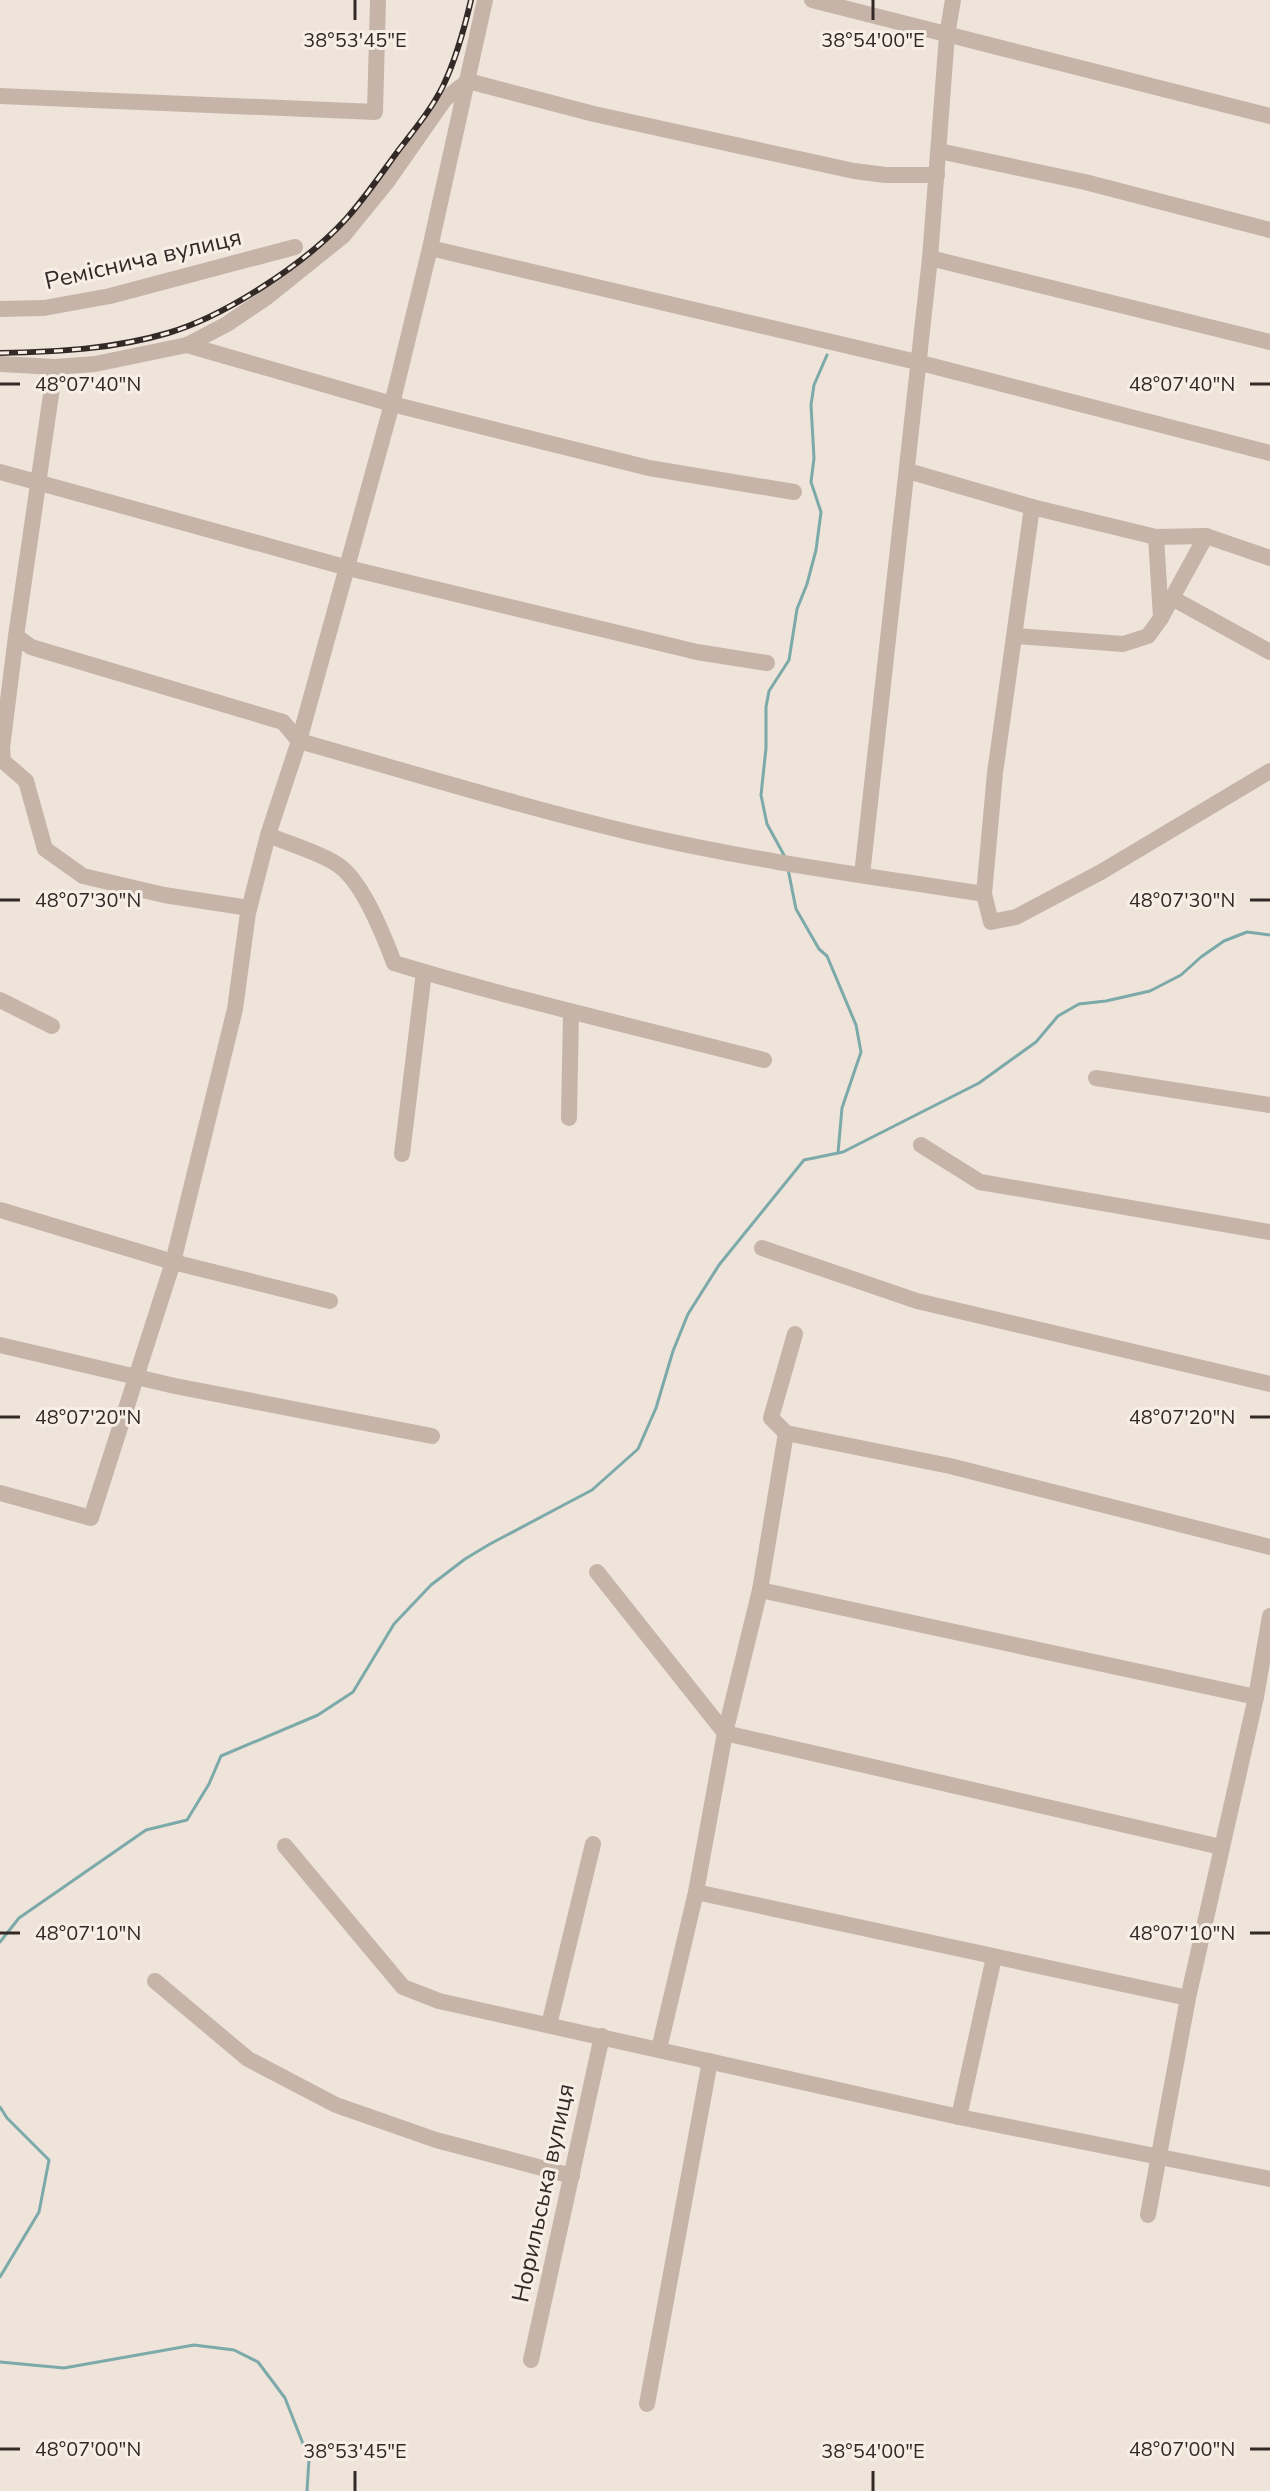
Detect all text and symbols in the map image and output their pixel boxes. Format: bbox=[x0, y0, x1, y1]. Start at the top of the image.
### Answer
text: 38°53'45"E bbox=[303, 27, 407, 54]
text: 38°54'00"E bbox=[821, 27, 925, 54]
street label: Реміснича вулиця bbox=[41, 221, 245, 297]
text: 48°07'40"N bbox=[35, 371, 141, 398]
text: 48°07'40"N bbox=[1129, 371, 1235, 398]
text: 48°07'30"N bbox=[35, 887, 141, 914]
text: 48°07'30"N bbox=[1129, 887, 1235, 914]
text: 48°07'20"N bbox=[35, 1404, 141, 1431]
text: 48°07'20"N bbox=[1129, 1404, 1235, 1431]
text: 48°07'10"N bbox=[35, 1920, 141, 1947]
text: 48°07'10"N bbox=[1129, 1920, 1235, 1947]
street label: Норильська вулиця bbox=[504, 2081, 582, 2305]
text: 48°07'00"N bbox=[35, 2436, 141, 2463]
text: 48°07'00"N bbox=[1129, 2436, 1235, 2463]
text: 38°53'45"E bbox=[303, 2438, 407, 2465]
text: 38°54'00"E bbox=[821, 2438, 925, 2465]

